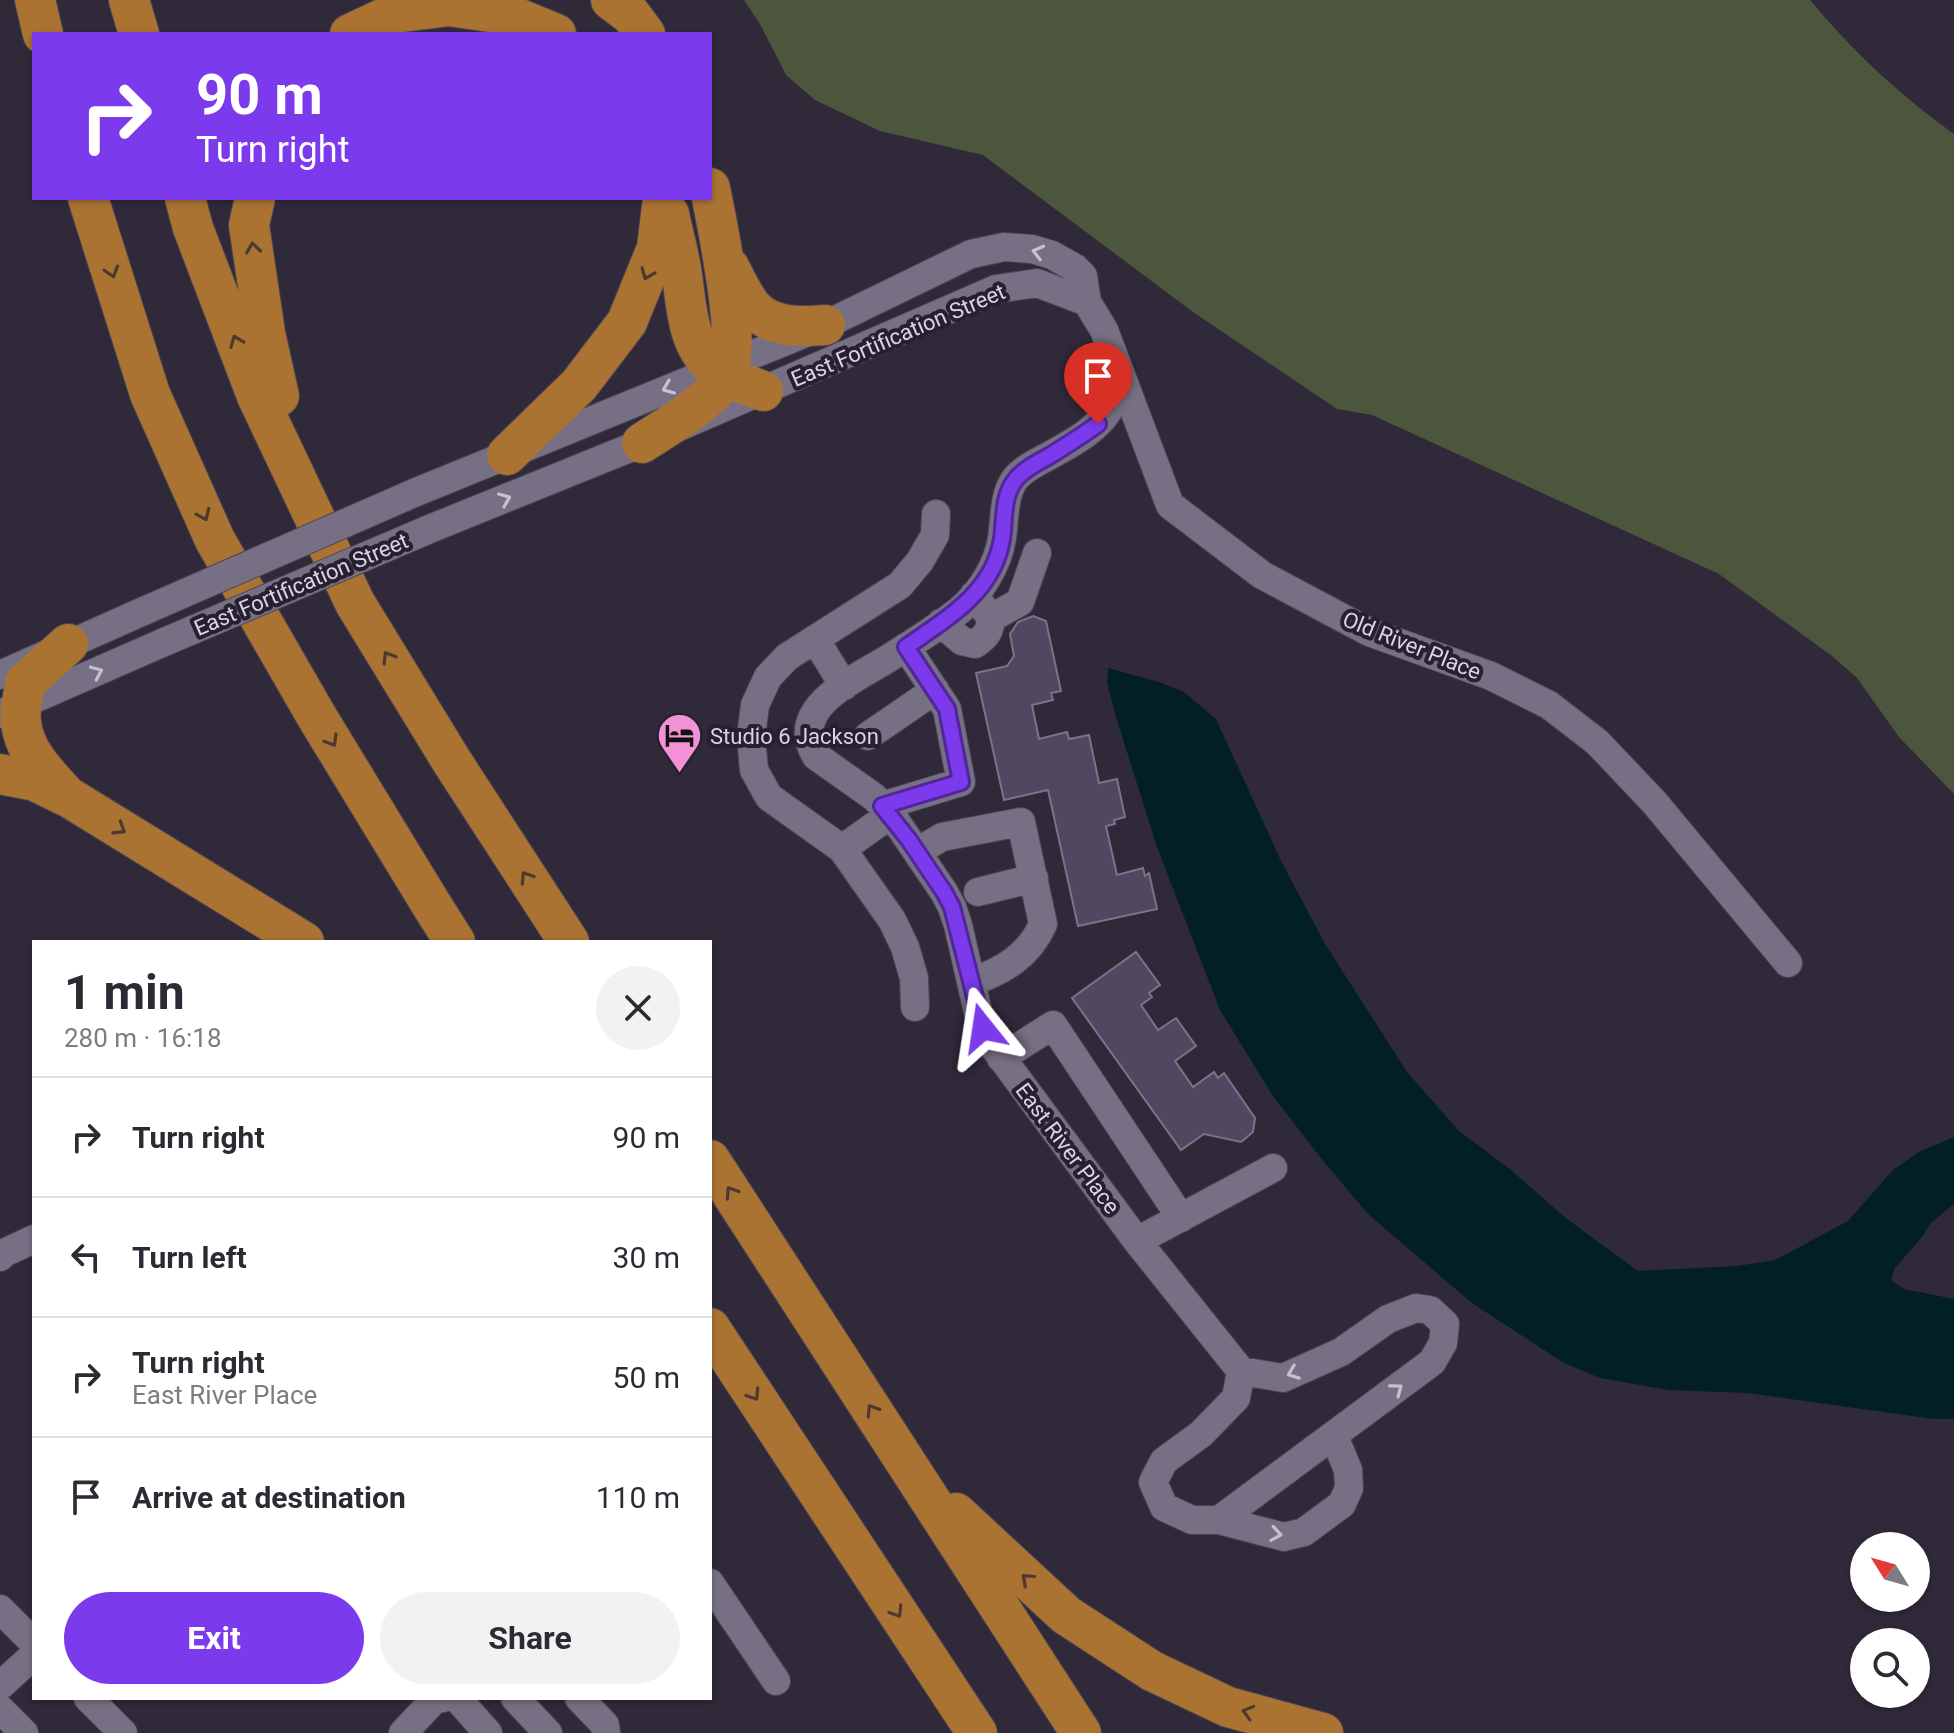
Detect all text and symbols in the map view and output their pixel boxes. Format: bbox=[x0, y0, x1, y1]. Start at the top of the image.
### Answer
text: 90 m bbox=[196, 62, 323, 128]
icon: right bbox=[64, 64, 168, 168]
text: Turn right bbox=[196, 129, 349, 171]
one-way arrow bbox=[245, 241, 262, 255]
one-way arrow bbox=[1032, 244, 1046, 261]
one-way arrow bbox=[103, 265, 119, 279]
one-way arrow bbox=[640, 266, 656, 280]
street label: East Fortification Street bbox=[787, 279, 1009, 392]
one-way arrow bbox=[229, 335, 246, 349]
pin bbox=[1064, 342, 1132, 424]
icon: arrive bbox=[1076, 354, 1120, 398]
one-way arrow bbox=[662, 379, 676, 395]
one-way arrow bbox=[497, 492, 511, 508]
one-way arrow bbox=[194, 507, 210, 521]
street label: East Fortification Street bbox=[190, 528, 412, 641]
street label: Old River Place bbox=[1339, 606, 1485, 685]
one-way arrow bbox=[382, 651, 397, 666]
one-way arrow bbox=[89, 665, 103, 681]
hotel icon: Studio 6 Jackson bbox=[655, 712, 703, 775]
place label: Studio 6 Jackson bbox=[710, 724, 879, 749]
one-way arrow bbox=[322, 732, 338, 747]
one-way arrow bbox=[111, 820, 126, 835]
one-way arrow bbox=[521, 871, 536, 885]
text: 1 min bbox=[64, 964, 185, 1021]
button: close bbox=[596, 966, 680, 1050]
position arrow bbox=[941, 986, 1025, 1070]
text: 280 m · 16:18 bbox=[64, 1023, 222, 1053]
street label: East River Place bbox=[1010, 1078, 1125, 1218]
icon: right bbox=[64, 1115, 108, 1159]
text: Turn right bbox=[132, 1120, 265, 1155]
text: 90 m bbox=[613, 1120, 680, 1155]
one-way arrow bbox=[725, 1186, 740, 1201]
icon: left bbox=[64, 1235, 108, 1279]
text: Turn left bbox=[132, 1240, 247, 1275]
text: 30 m bbox=[613, 1240, 680, 1275]
text: Turn right bbox=[132, 1345, 265, 1380]
icon: right bbox=[64, 1355, 108, 1399]
text: 50 m bbox=[613, 1360, 680, 1395]
one-way arrow bbox=[1287, 1363, 1301, 1379]
text: East River Place bbox=[132, 1380, 317, 1410]
one-way arrow bbox=[1388, 1384, 1402, 1398]
one-way arrow bbox=[744, 1386, 759, 1401]
one-way arrow bbox=[867, 1404, 882, 1419]
icon: arrive bbox=[64, 1475, 108, 1519]
text: Arrive at destination bbox=[132, 1480, 406, 1515]
text: 110 m bbox=[596, 1480, 680, 1515]
one-way arrow bbox=[1270, 1525, 1283, 1542]
north arrow bbox=[1850, 1532, 1930, 1612]
map controls bbox=[1850, 1532, 1930, 1708]
one-way arrow bbox=[1022, 1574, 1037, 1588]
button: Exit bbox=[64, 1592, 364, 1684]
button: Share bbox=[380, 1592, 680, 1684]
one-way arrow bbox=[887, 1603, 902, 1618]
button: search bbox=[1850, 1628, 1930, 1708]
one-way arrow bbox=[1241, 1705, 1255, 1721]

